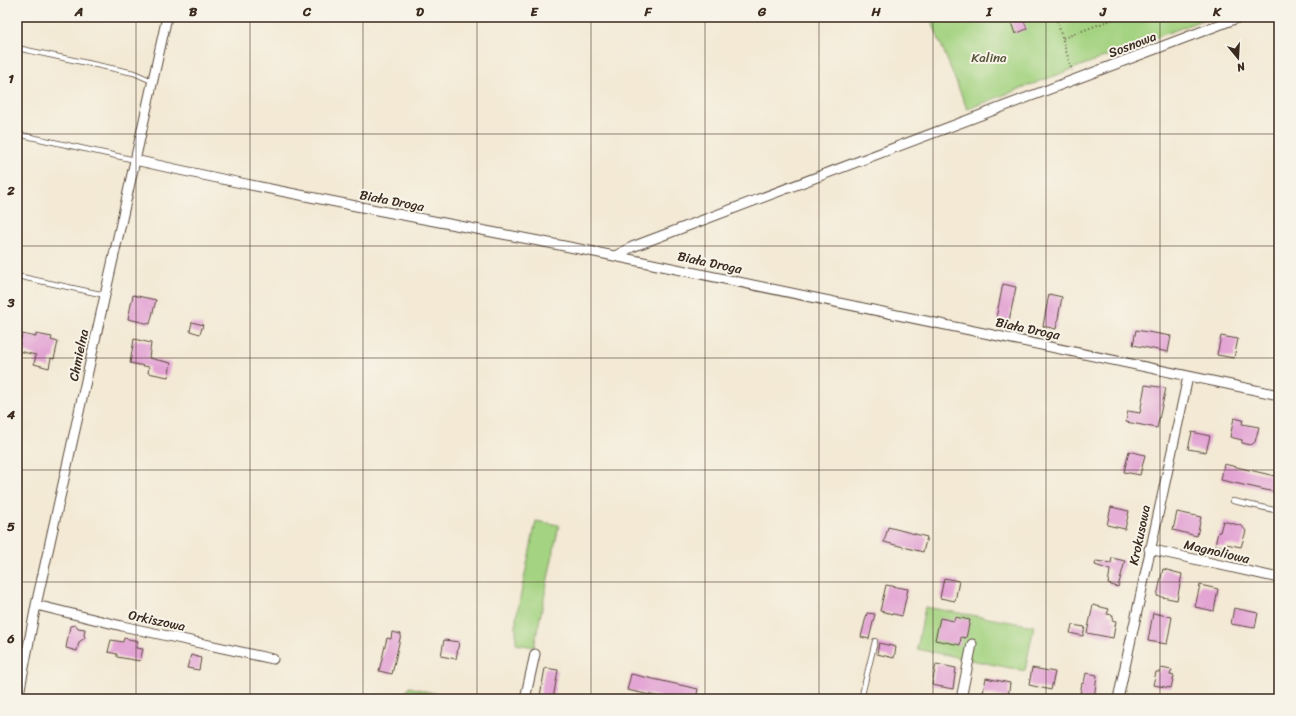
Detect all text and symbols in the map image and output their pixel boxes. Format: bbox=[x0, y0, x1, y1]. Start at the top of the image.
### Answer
text: A bbox=[74, 0, 83, 23]
text: B bbox=[189, 0, 198, 23]
text: C bbox=[302, 0, 312, 23]
text: D bbox=[416, 0, 424, 23]
text: E bbox=[530, 0, 539, 23]
text: F bbox=[643, 0, 652, 23]
text: G bbox=[757, 0, 767, 23]
text: H bbox=[870, 0, 881, 23]
text: I bbox=[985, 0, 993, 23]
text: J bbox=[1099, 0, 1107, 23]
text: K bbox=[1212, 0, 1222, 23]
street label: Sosnowa bbox=[1105, 25, 1160, 64]
north arrow bbox=[1218, 38, 1258, 78]
park label: Kalina bbox=[971, 46, 1007, 69]
text: N bbox=[1234, 57, 1248, 77]
text: 1 bbox=[8, 67, 14, 90]
text: 2 bbox=[6, 179, 15, 202]
street label: Biała Droga bbox=[358, 183, 427, 218]
street label: Biała Droga bbox=[676, 244, 745, 281]
text: 3 bbox=[6, 291, 15, 314]
street label: Biała Droga bbox=[994, 310, 1063, 347]
street label: Chmielna bbox=[62, 327, 95, 383]
text: 4 bbox=[6, 403, 16, 426]
street label: Krokusowa bbox=[1122, 502, 1157, 567]
text: 5 bbox=[7, 515, 15, 538]
street label: Magnoliowa bbox=[1182, 533, 1252, 570]
street label: Orkiszowa bbox=[126, 603, 188, 638]
text: 6 bbox=[6, 627, 15, 650]

